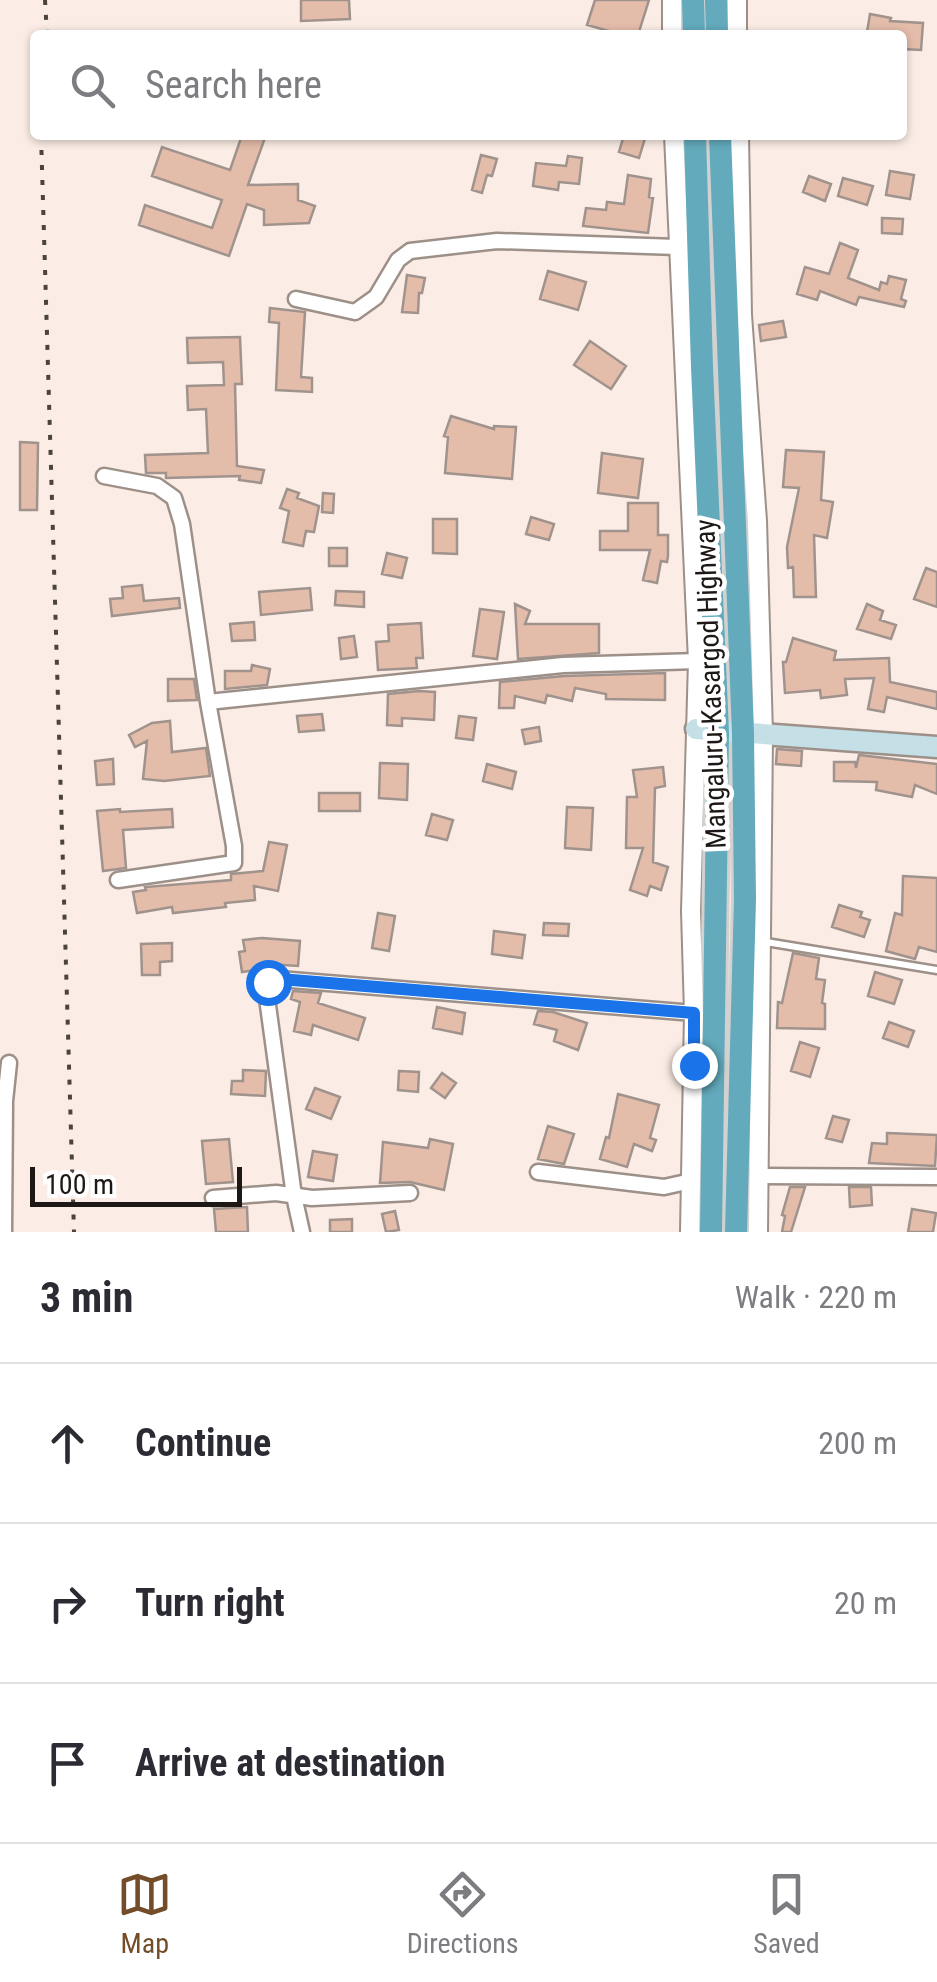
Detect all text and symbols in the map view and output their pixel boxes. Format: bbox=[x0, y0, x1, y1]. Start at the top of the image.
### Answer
search box bbox=[30, 30, 907, 140]
icon: search bbox=[65, 58, 120, 113]
text: Search here bbox=[145, 63, 322, 107]
street label: Mangaluru-Kasargod Highway bbox=[688, 518, 733, 849]
route start bbox=[246, 960, 292, 1006]
route end bbox=[672, 1043, 718, 1089]
scale bar bbox=[30, 1162, 242, 1206]
text: 100 m bbox=[45, 1168, 114, 1201]
text: 3 min bbox=[40, 1273, 133, 1322]
text: Walk · 220 m bbox=[735, 1278, 897, 1316]
icon: ahead bbox=[40, 1416, 95, 1471]
text: Continue bbox=[135, 1421, 271, 1465]
text: 200 m bbox=[818, 1424, 897, 1462]
icon: right bbox=[40, 1576, 95, 1631]
text: Turn right bbox=[135, 1581, 285, 1625]
text: 20 m bbox=[834, 1584, 897, 1622]
icon: arrive bbox=[40, 1736, 95, 1791]
text: Arrive at destination bbox=[135, 1741, 445, 1785]
tab: Map bbox=[117, 1867, 172, 1960]
tab: Directions bbox=[407, 1867, 519, 1960]
tab: Saved bbox=[753, 1867, 820, 1960]

